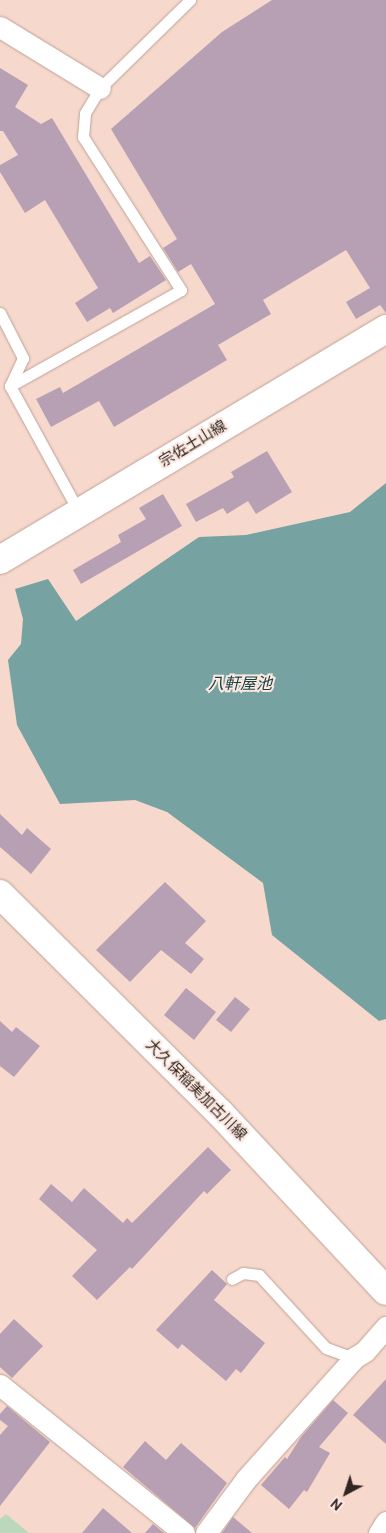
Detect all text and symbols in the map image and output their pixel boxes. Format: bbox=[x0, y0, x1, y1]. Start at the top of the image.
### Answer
street label: 宗佐土山線 bbox=[156, 417, 230, 471]
water label: 八軒屋池 bbox=[208, 674, 272, 694]
street label: 大久保稲美加古川線 bbox=[142, 1036, 250, 1144]
north arrow bbox=[321, 1468, 371, 1518]
text: N bbox=[327, 1494, 346, 1515]

